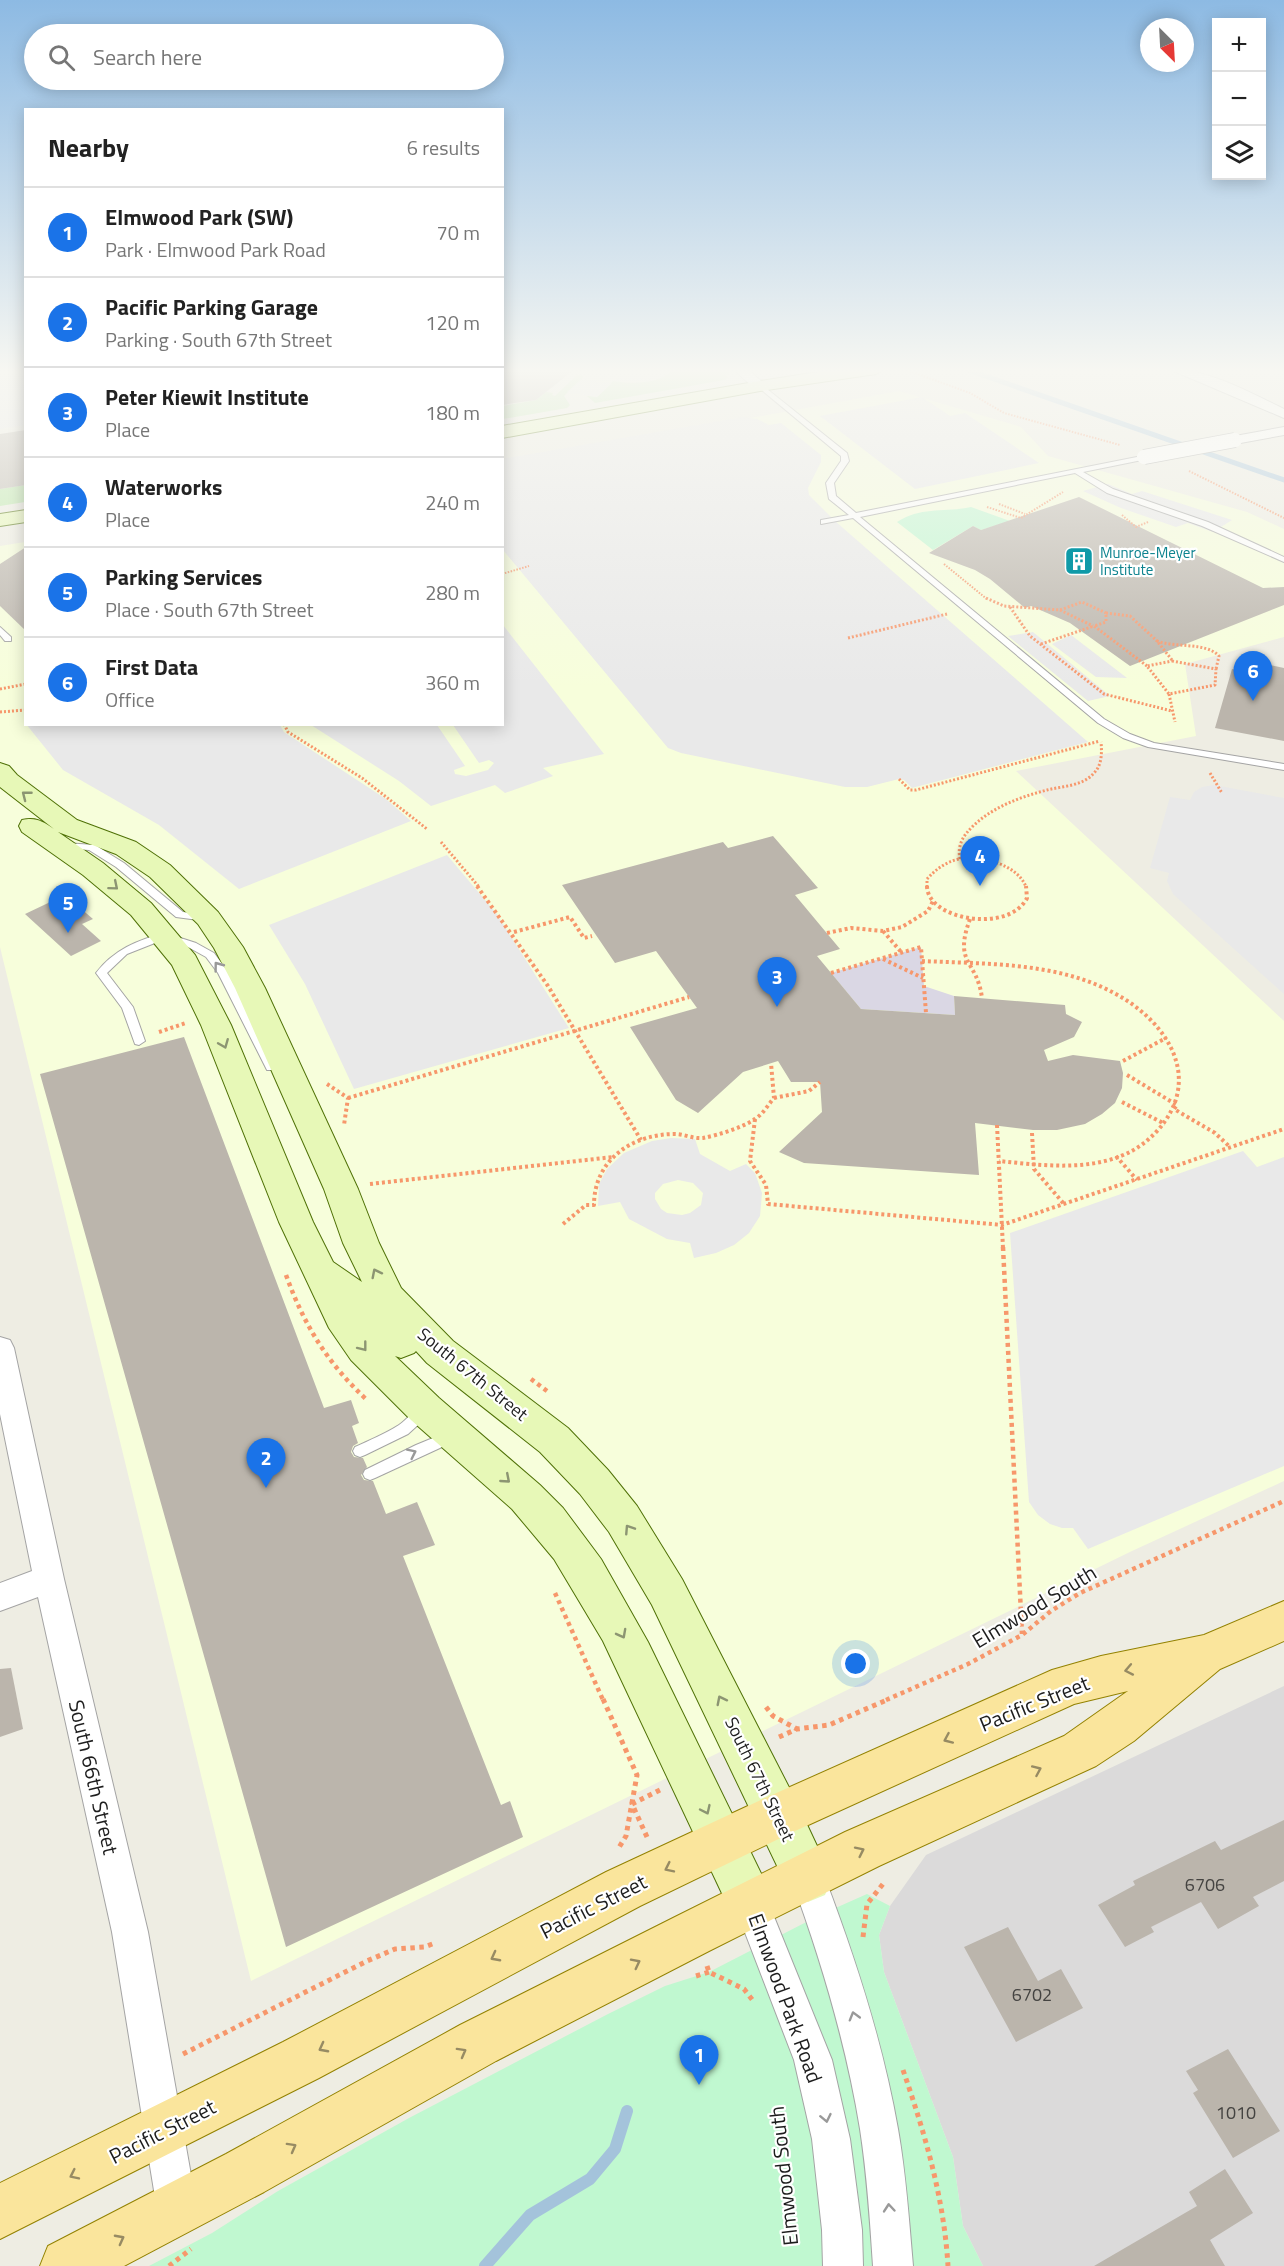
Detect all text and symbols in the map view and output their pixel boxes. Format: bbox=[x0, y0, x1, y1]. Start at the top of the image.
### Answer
north arrow bbox=[1140, 18, 1194, 72]
map controls bbox=[1212, 18, 1266, 180]
button: + bbox=[1212, 18, 1266, 72]
search box bbox=[24, 24, 504, 90]
text: Search here bbox=[93, 40, 202, 74]
icon: search bbox=[45, 41, 78, 74]
button: − bbox=[1212, 72, 1266, 126]
button: layers bbox=[1212, 126, 1266, 180]
text: Nearby bbox=[48, 128, 129, 167]
text: 6 results bbox=[407, 132, 480, 163]
text: Elmwood Park (SW) bbox=[105, 200, 293, 234]
text: 1 bbox=[62, 217, 73, 248]
text: 70 m bbox=[436, 217, 480, 248]
text: Park · Elmwood Park Road bbox=[105, 234, 326, 265]
text: Pacific Parking Garage bbox=[105, 290, 318, 324]
text: 2 bbox=[62, 307, 73, 338]
text: 120 m bbox=[425, 307, 480, 338]
text: Parking · South 67th Street bbox=[105, 324, 332, 355]
text: Peter Kiewit Institute bbox=[105, 380, 309, 414]
text: 3 bbox=[62, 397, 73, 428]
text: 180 m bbox=[425, 397, 480, 428]
text: Place bbox=[105, 414, 150, 445]
text: Waterworks bbox=[105, 470, 222, 504]
text: 4 bbox=[62, 487, 73, 518]
text: 240 m bbox=[425, 487, 480, 518]
text: Place bbox=[105, 504, 150, 535]
place label: Munroe-Meyer Institute bbox=[1100, 541, 1196, 581]
building icon: Munroe-Meyer Institute bbox=[1063, 545, 1095, 577]
text: Parking Services bbox=[105, 560, 262, 594]
text: 5 bbox=[62, 577, 73, 608]
text: 280 m bbox=[425, 577, 480, 608]
text: Place · South 67th Street bbox=[105, 594, 314, 625]
text: First Data bbox=[105, 650, 198, 684]
pin: 6 bbox=[1234, 652, 1272, 701]
text: 6 bbox=[62, 667, 73, 698]
text: 360 m bbox=[425, 667, 480, 698]
text: Office bbox=[105, 684, 155, 715]
one-way arrow bbox=[22, 791, 33, 802]
pin: 4 bbox=[960, 836, 1000, 886]
one-way arrow bbox=[107, 879, 118, 890]
pin: 5 bbox=[48, 884, 88, 933]
pin: 3 bbox=[758, 958, 796, 1007]
one-way arrow bbox=[214, 962, 225, 973]
one-way arrow bbox=[217, 1037, 229, 1048]
one-way arrow bbox=[372, 1269, 383, 1280]
street label: South 67th Street bbox=[412, 1321, 535, 1427]
one-way arrow bbox=[356, 1341, 367, 1352]
pin: 2 bbox=[246, 1438, 286, 1488]
one-way arrow bbox=[406, 1449, 417, 1461]
one-way arrow bbox=[499, 1472, 510, 1483]
one-way arrow bbox=[625, 1524, 636, 1535]
street label: Elmwood South bbox=[966, 1556, 1102, 1656]
one-way arrow bbox=[615, 1628, 626, 1638]
your location bbox=[841, 1649, 870, 1678]
one-way arrow bbox=[1124, 1663, 1134, 1676]
street label: Pacific Street bbox=[974, 1666, 1094, 1740]
one-way arrow bbox=[717, 1696, 729, 1707]
street label: South 66th Street bbox=[61, 1697, 127, 1858]
street label: South 67th Street bbox=[718, 1712, 802, 1846]
one-way arrow bbox=[943, 1732, 954, 1744]
one-way arrow bbox=[1031, 1766, 1042, 1778]
one-way arrow bbox=[699, 1803, 711, 1814]
one-way arrow bbox=[853, 1846, 864, 1858]
one-way arrow bbox=[664, 1860, 675, 1872]
street label: Pacific Street bbox=[534, 1865, 653, 1947]
house number: 6706 bbox=[1185, 1871, 1225, 1898]
street label: Elmwood Park Road bbox=[741, 1909, 831, 2087]
one-way arrow bbox=[491, 1950, 502, 1961]
one-way arrow bbox=[629, 1959, 640, 1970]
house number: 6702 bbox=[1012, 1981, 1052, 2008]
one-way arrow bbox=[849, 2011, 861, 2022]
pin: 1 bbox=[680, 2036, 718, 2085]
one-way arrow bbox=[319, 2041, 329, 2052]
one-way arrow bbox=[456, 2048, 466, 2059]
street label: Pacific Street bbox=[103, 2090, 222, 2172]
house number: 1010 bbox=[1216, 2099, 1256, 2126]
street label: Elmwood South bbox=[760, 2105, 806, 2247]
one-way arrow bbox=[819, 2112, 832, 2122]
one-way arrow bbox=[286, 2142, 296, 2154]
one-way arrow bbox=[70, 2167, 81, 2179]
one-way arrow bbox=[883, 2203, 896, 2212]
one-way arrow bbox=[114, 2235, 124, 2246]

